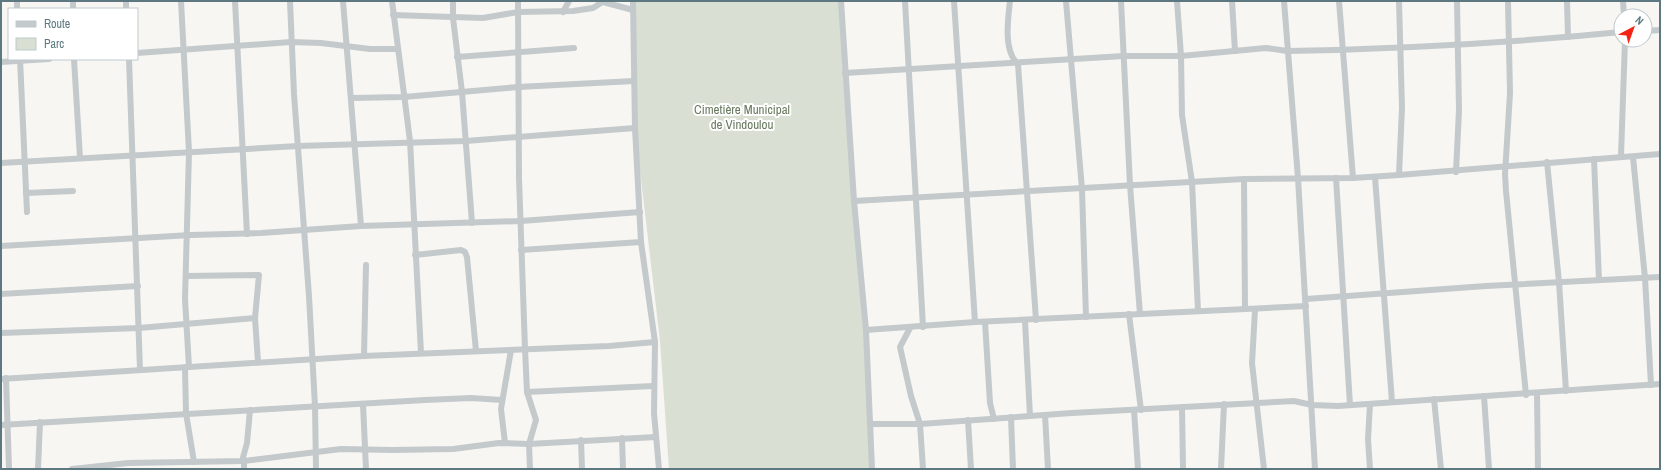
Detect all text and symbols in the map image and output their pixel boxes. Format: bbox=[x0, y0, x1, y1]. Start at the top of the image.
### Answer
legend bbox=[8, 8, 138, 60]
north arrow bbox=[1613, 8, 1653, 48]
text: N bbox=[1633, 13, 1647, 28]
text: Route bbox=[44, 16, 70, 32]
text: Parc bbox=[44, 36, 64, 52]
park label: Cimetière Municipal de Vindoulou bbox=[694, 101, 790, 133]

